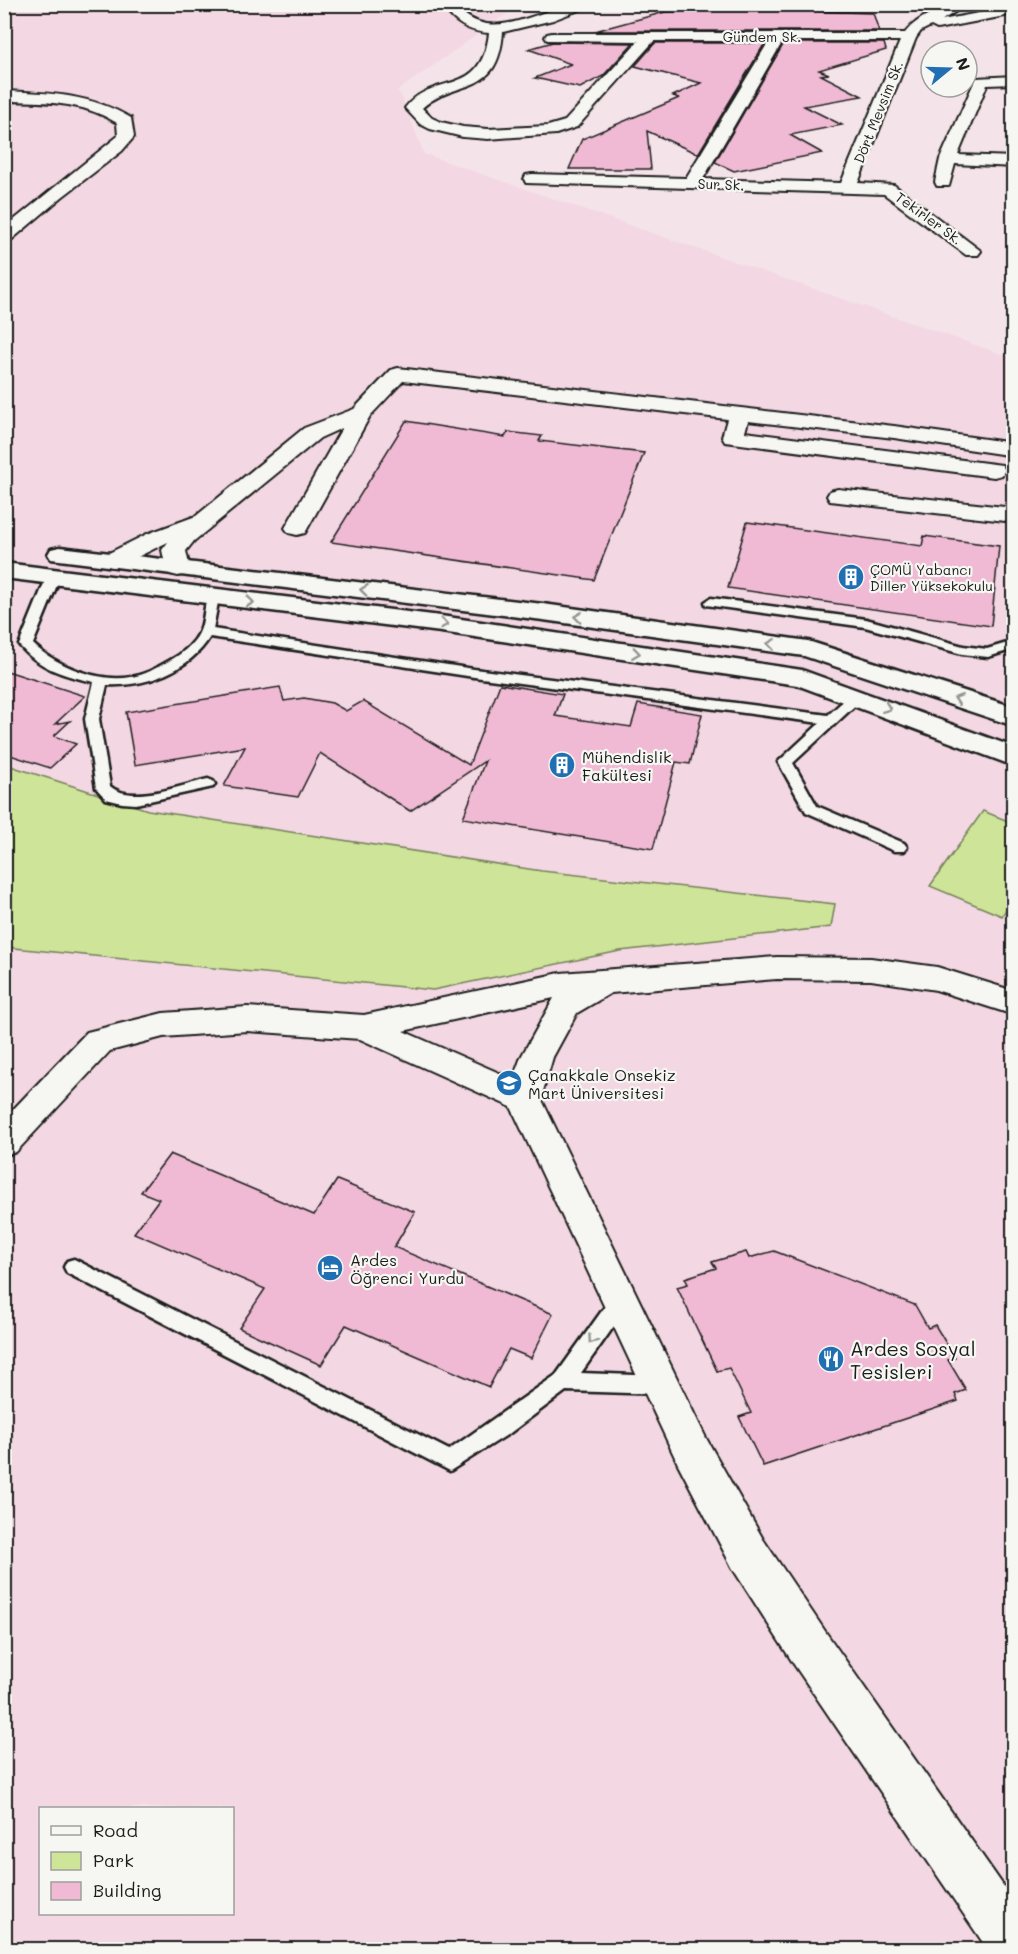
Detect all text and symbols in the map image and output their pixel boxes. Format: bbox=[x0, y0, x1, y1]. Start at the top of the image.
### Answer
street label: Gündem Sk. bbox=[723, 27, 801, 46]
north arrow bbox=[919, 39, 979, 99]
text: N bbox=[952, 55, 976, 73]
street label: Dört Mevsim Sk. bbox=[849, 58, 907, 166]
street label: Sur Sk. bbox=[697, 174, 745, 194]
street label: Tekirler Sk. bbox=[892, 187, 966, 249]
place label: ÇOMÜ Yabancı Diller Yüksekokulu bbox=[870, 560, 993, 595]
building icon: ÇOMÜ Yabancı Diller Yüksekokulu bbox=[836, 562, 866, 592]
one-way arrow bbox=[359, 584, 369, 597]
one-way arrow bbox=[245, 595, 255, 607]
one-way arrow bbox=[574, 611, 583, 623]
one-way arrow bbox=[439, 618, 448, 630]
one-way arrow bbox=[767, 639, 776, 651]
one-way arrow bbox=[632, 646, 641, 658]
one-way arrow bbox=[953, 694, 964, 706]
one-way arrow bbox=[881, 701, 892, 714]
place label: Mühendislik Fakültesi bbox=[582, 746, 672, 785]
building icon: Mühendislik Fakültesi bbox=[547, 750, 577, 780]
place label: Çanakkale Onsekiz Mart Üniversitesi bbox=[528, 1064, 676, 1103]
school or university icon: Çanakkale Onsekiz Mart Üniversitesi bbox=[494, 1068, 524, 1098]
place label: Ardes Öğrenci Yurdu bbox=[350, 1249, 464, 1288]
hotel icon: Ardes Öğrenci Yurdu bbox=[315, 1253, 345, 1283]
one-way arrow bbox=[588, 1334, 599, 1345]
place label: Ardes Sosyal Tesisleri bbox=[850, 1335, 976, 1384]
restaurant icon: Ardes Sosyal Tesisleri bbox=[816, 1344, 846, 1374]
legend bbox=[39, 1807, 234, 1915]
text: Road bbox=[93, 1818, 138, 1842]
text: Park bbox=[93, 1848, 134, 1872]
text: Building bbox=[93, 1878, 161, 1902]

